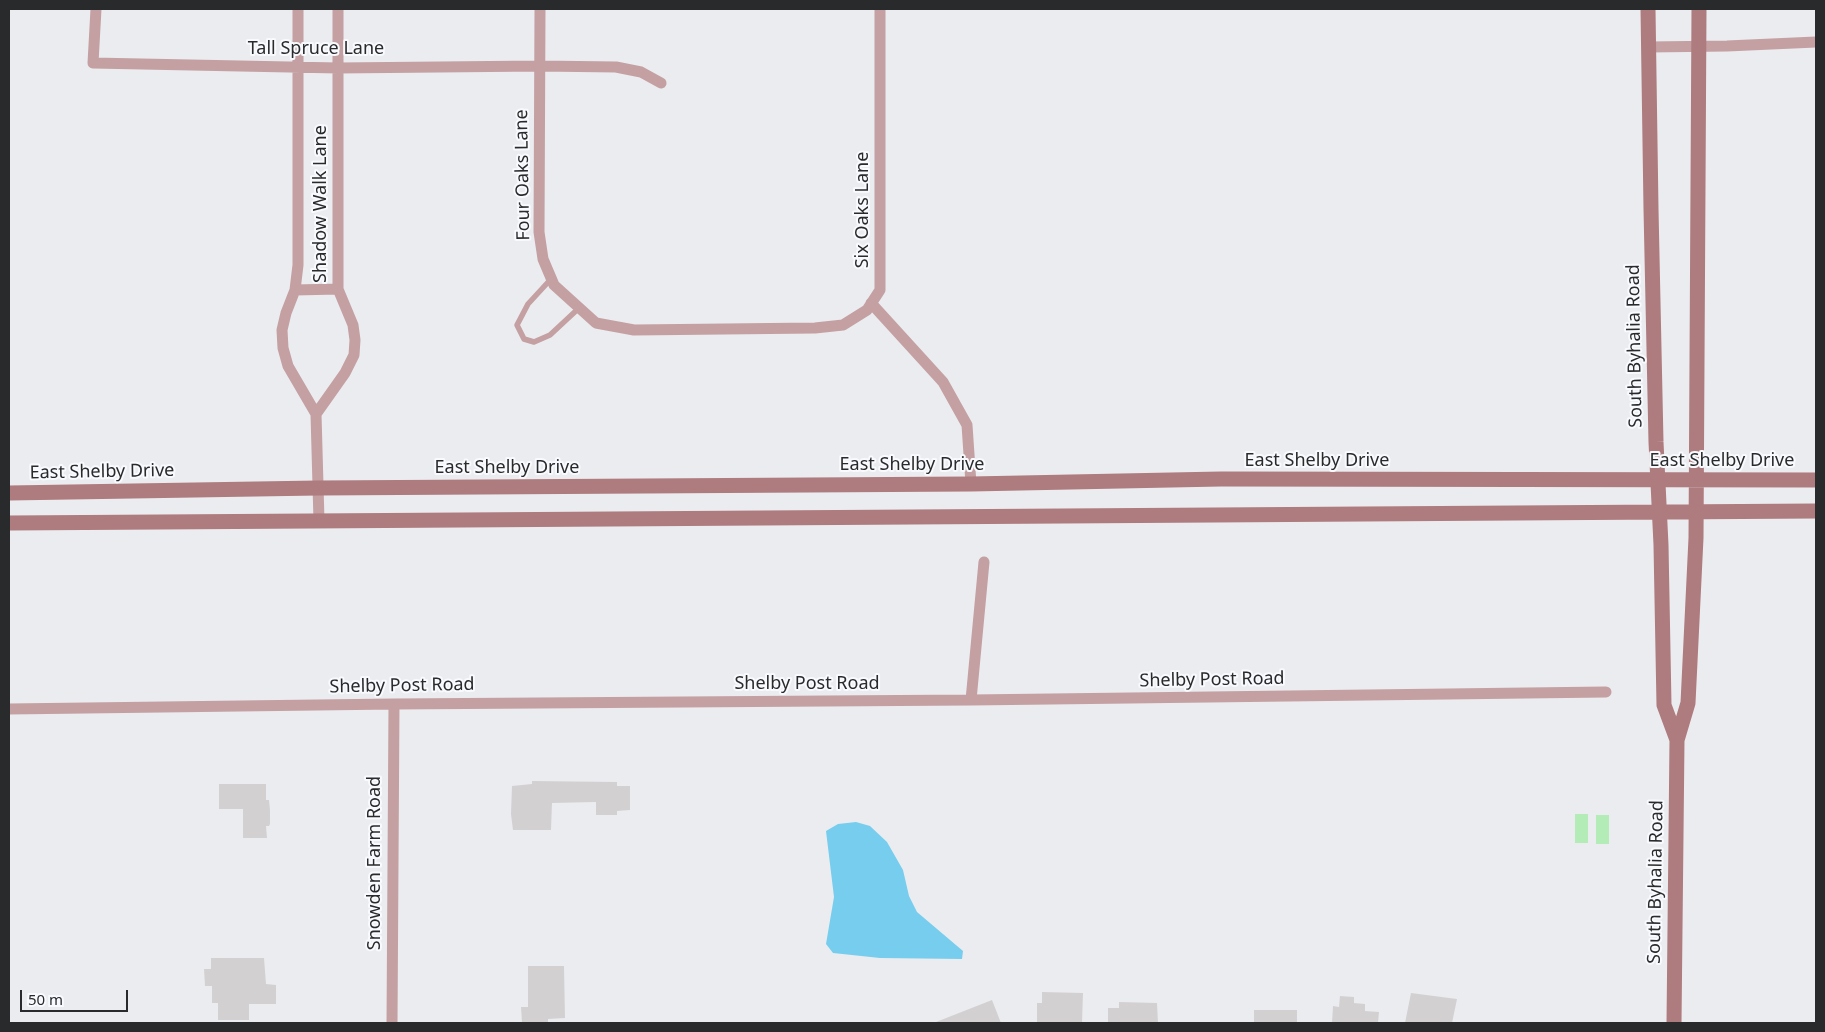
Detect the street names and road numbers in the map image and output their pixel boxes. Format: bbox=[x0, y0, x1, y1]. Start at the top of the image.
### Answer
street label: Tall Spruce Lane bbox=[248, 38, 384, 60]
street label: Four Oaks Lane bbox=[511, 109, 535, 241]
street label: Shadow Walk Lane bbox=[310, 125, 332, 283]
street label: Six Oaks Lane bbox=[852, 152, 874, 268]
street label: South Byhalia Road bbox=[1623, 264, 1647, 428]
street label: East Shelby Drive bbox=[1245, 450, 1389, 472]
street label: East Shelby Drive bbox=[1650, 450, 1794, 472]
street label: East Shelby Drive bbox=[840, 454, 984, 476]
street label: East Shelby Drive bbox=[435, 457, 579, 479]
street label: East Shelby Drive bbox=[29, 460, 175, 484]
street label: Shelby Post Road bbox=[1139, 668, 1285, 692]
street label: Shelby Post Road bbox=[734, 673, 880, 695]
street label: Shelby Post Road bbox=[329, 674, 475, 698]
street label: Snowden Farm Road bbox=[364, 776, 386, 950]
street label: South Byhalia Road bbox=[1644, 800, 1668, 964]

